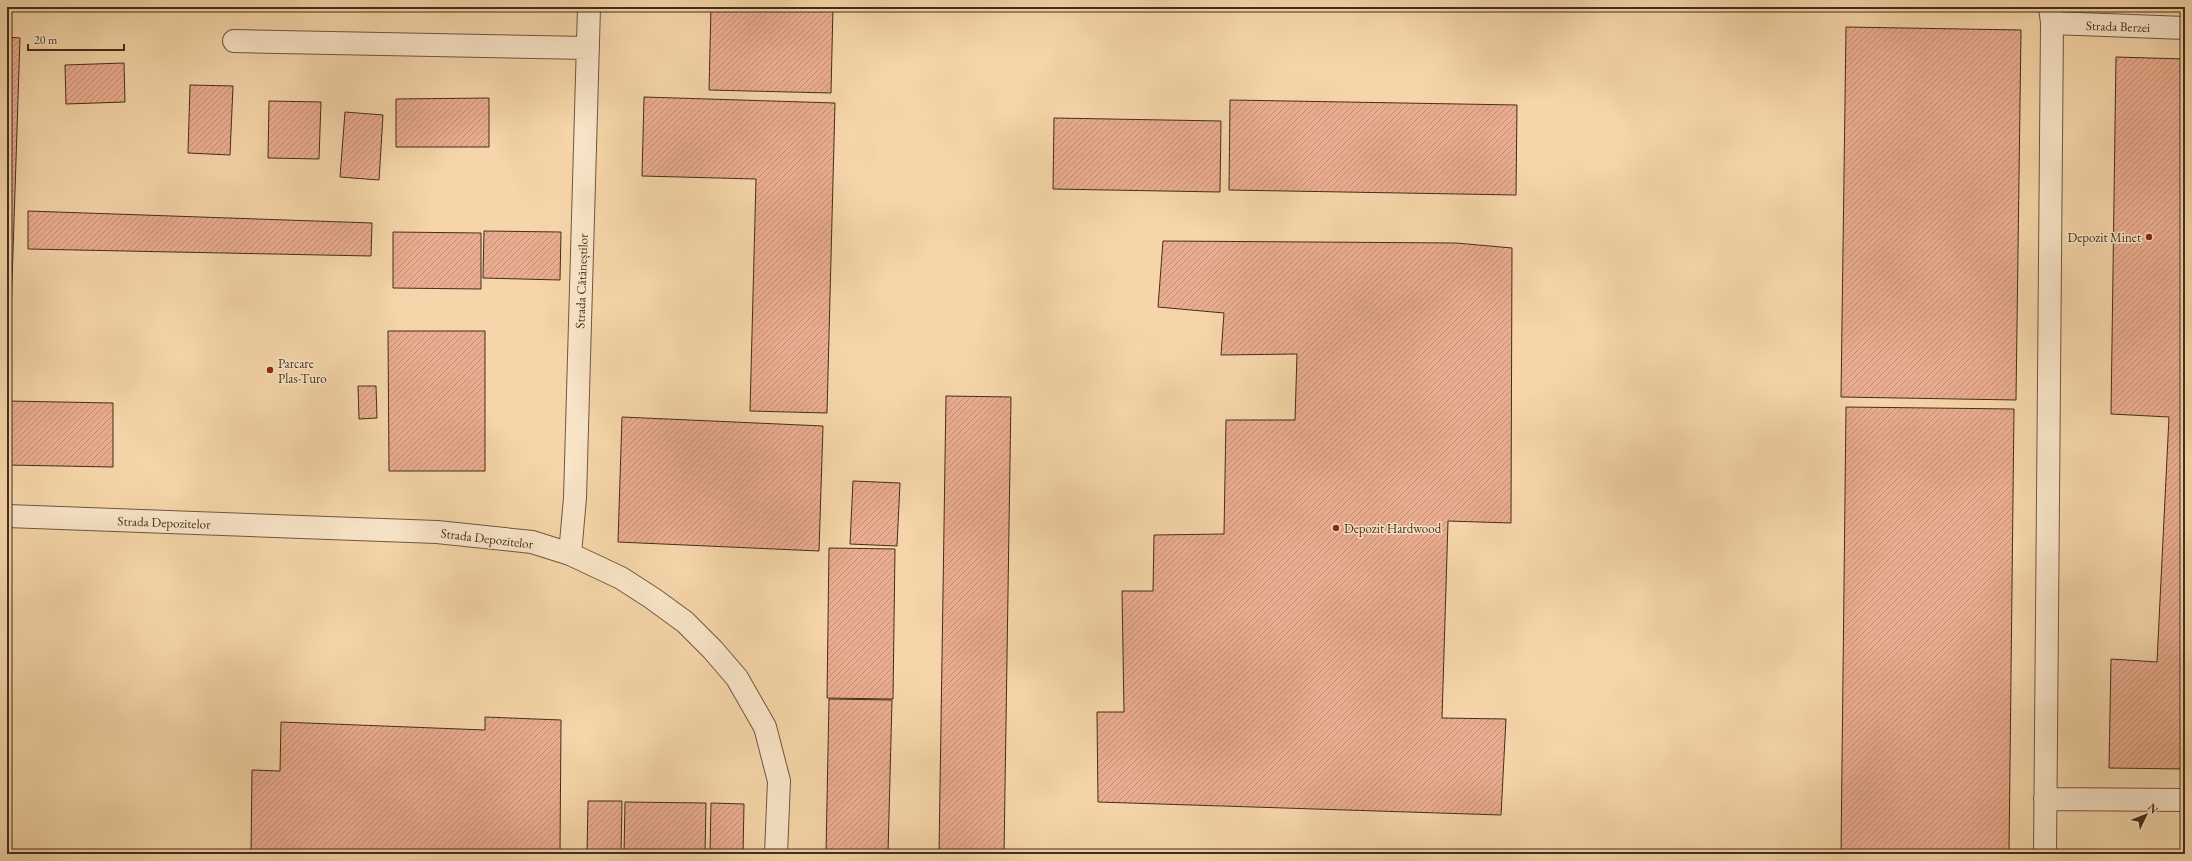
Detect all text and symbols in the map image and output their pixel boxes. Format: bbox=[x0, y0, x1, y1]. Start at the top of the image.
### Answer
street label: Strada Berzei bbox=[2086, 17, 2150, 36]
scale bar bbox=[28, 26, 124, 52]
text: 20 m bbox=[34, 32, 58, 48]
place label: Depozit Minet bbox=[2067, 229, 2141, 246]
marker: Depozit Minet bbox=[2144, 232, 2154, 242]
street label: Strada Cătăneștilor bbox=[571, 233, 592, 329]
place label: Parcare Plas-Turo bbox=[278, 355, 327, 387]
marker: Parcare Plas-Turo bbox=[265, 365, 275, 375]
street label: Strada Depozitelor bbox=[117, 512, 211, 533]
place label: Depozit Hardwood bbox=[1344, 520, 1442, 537]
marker: Depozit Hardwood bbox=[1331, 523, 1341, 533]
street label: Strada Depozitelor bbox=[440, 524, 535, 553]
north arrow bbox=[2126, 795, 2166, 835]
text: N bbox=[2145, 800, 2162, 816]

